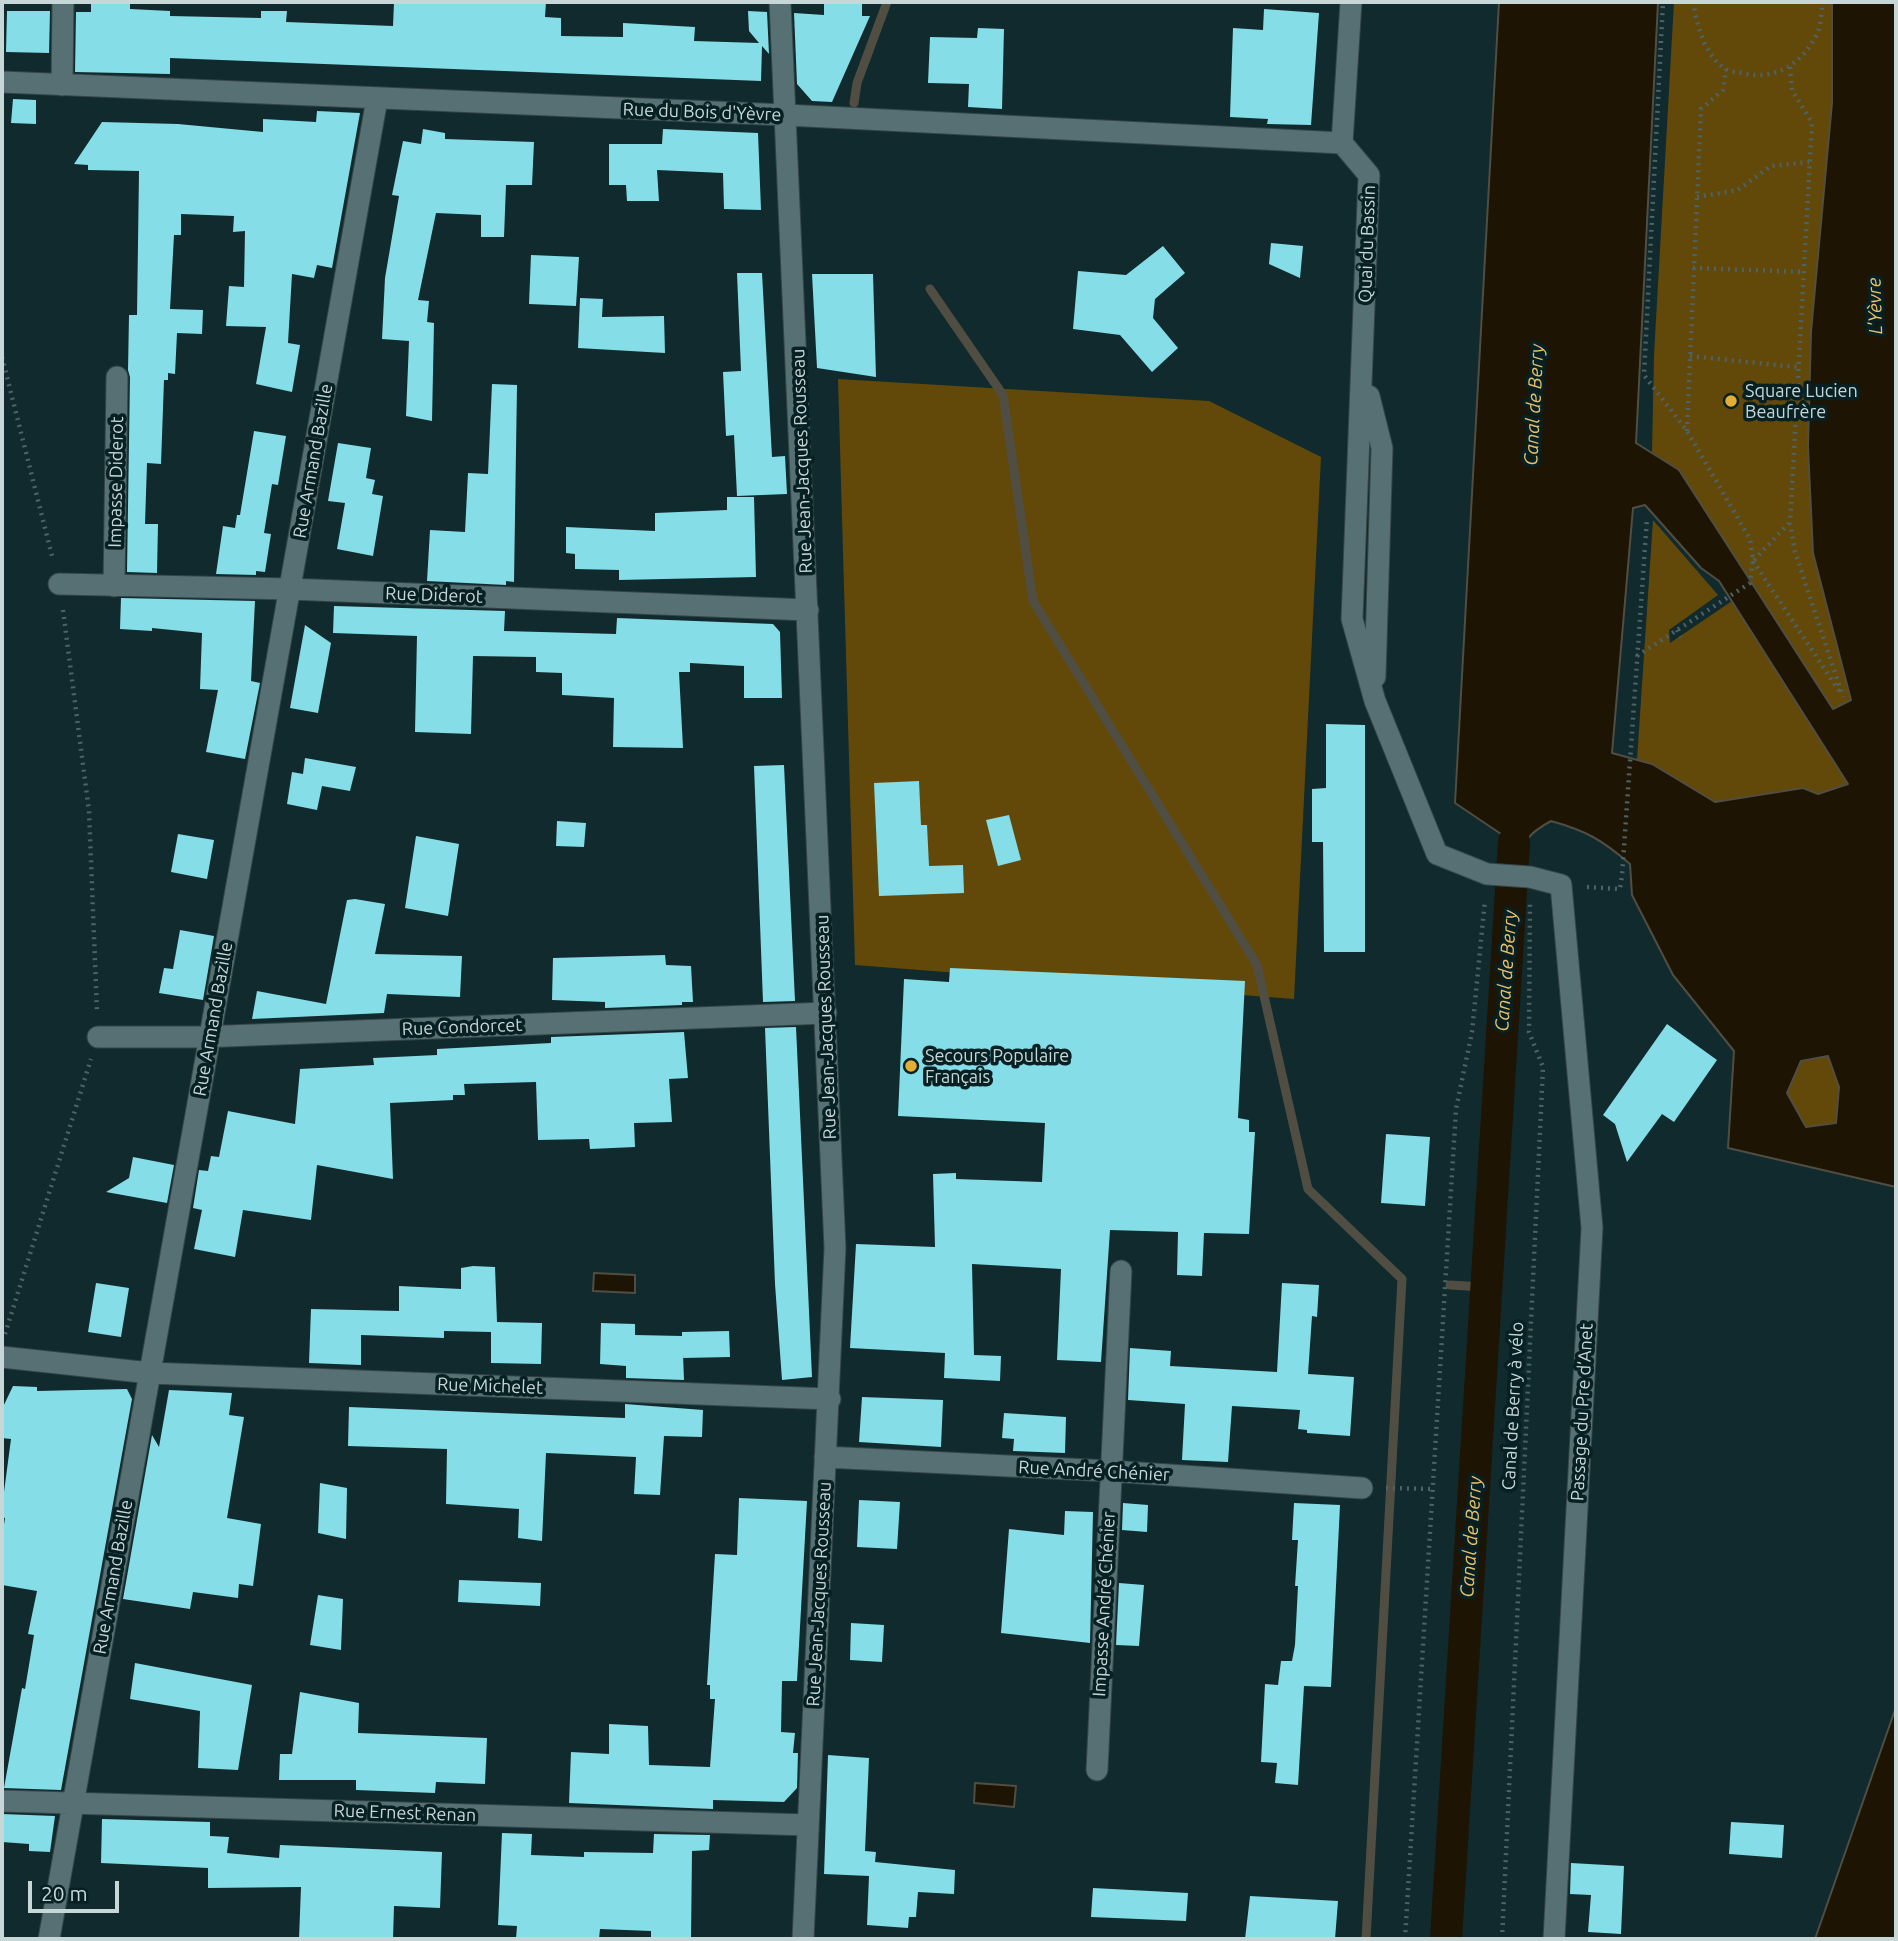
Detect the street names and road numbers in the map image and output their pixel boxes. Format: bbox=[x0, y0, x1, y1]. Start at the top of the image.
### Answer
street label: Rue du Bois d'Yèvre bbox=[622, 98, 782, 126]
street label: Quai du Bassin bbox=[1354, 185, 1380, 303]
street label: Rue Jean-Jacques Rousseau bbox=[787, 348, 817, 574]
street label: Rue Armand Bazille bbox=[289, 382, 337, 540]
street label: Impasse Diderot bbox=[104, 416, 128, 548]
street label: Rue Diderot bbox=[385, 583, 483, 607]
street label: Rue Jean-Jacques Rousseau bbox=[811, 914, 841, 1140]
street label: Rue Armand Bazille bbox=[189, 940, 237, 1098]
street label: Rue Condorcet bbox=[401, 1014, 523, 1040]
street label: Canal de Berry à vélo bbox=[1498, 1321, 1528, 1491]
street label: Passage du Pre d’Anet bbox=[1567, 1323, 1597, 1501]
street label: Rue Michelet bbox=[437, 1373, 543, 1399]
street label: Rue André Chénier bbox=[1018, 1456, 1170, 1486]
street label: Rue Jean-Jacques Rousseau bbox=[802, 1481, 836, 1707]
street label: Rue Armand Bazille bbox=[89, 1498, 137, 1656]
street label: Impasse André Chénier bbox=[1088, 1511, 1120, 1697]
street label: Rue Ernest Renan bbox=[333, 1800, 477, 1826]

